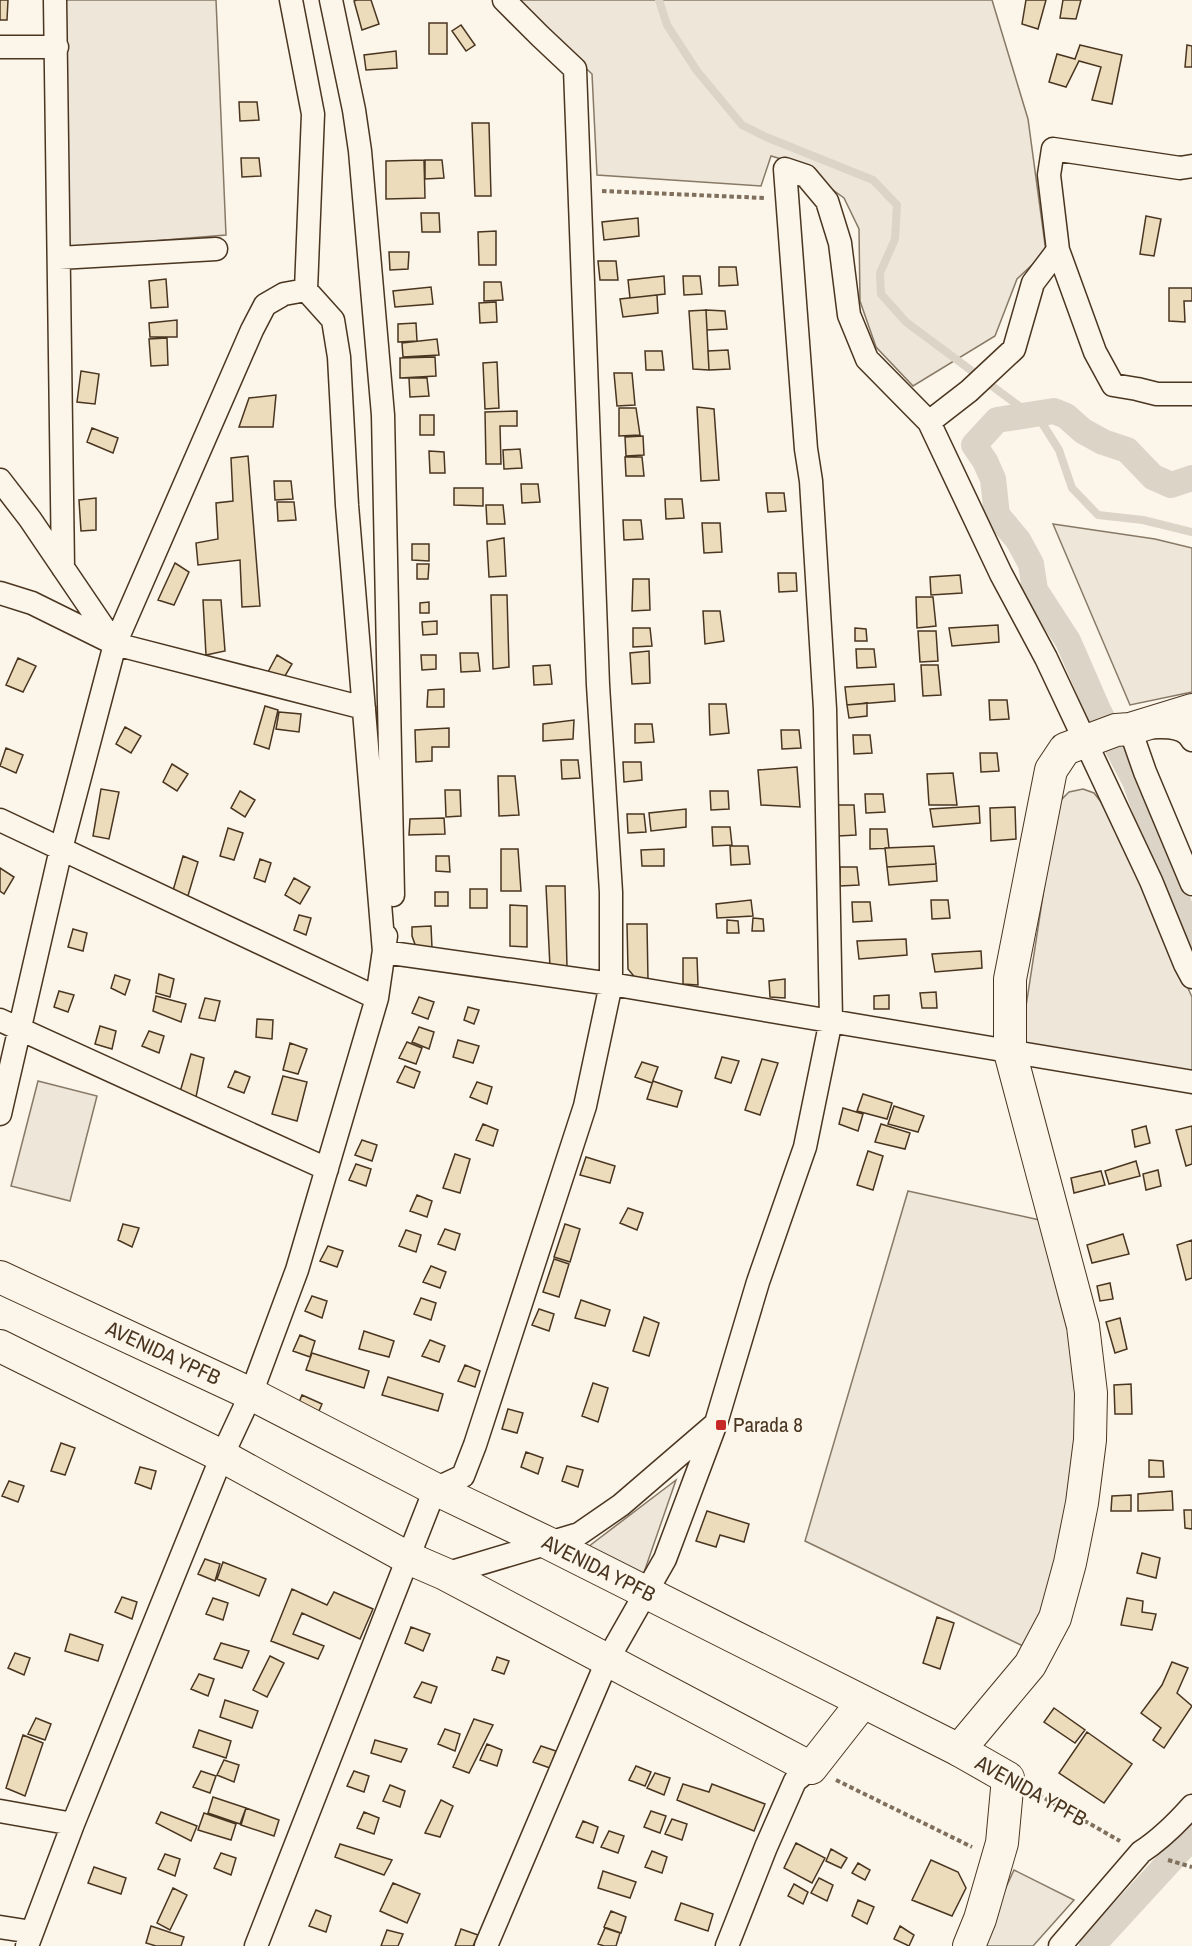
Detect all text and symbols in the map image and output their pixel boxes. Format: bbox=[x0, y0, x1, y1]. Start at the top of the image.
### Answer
street label: AVENIDA YPFB bbox=[101, 1313, 225, 1392]
place label: Parada 8 bbox=[733, 1410, 803, 1439]
marker: Parada 8 bbox=[714, 1418, 728, 1432]
street label: AVENIDA YPFB bbox=[537, 1527, 660, 1609]
street label: AVENIDA YPFB bbox=[970, 1748, 1092, 1833]

